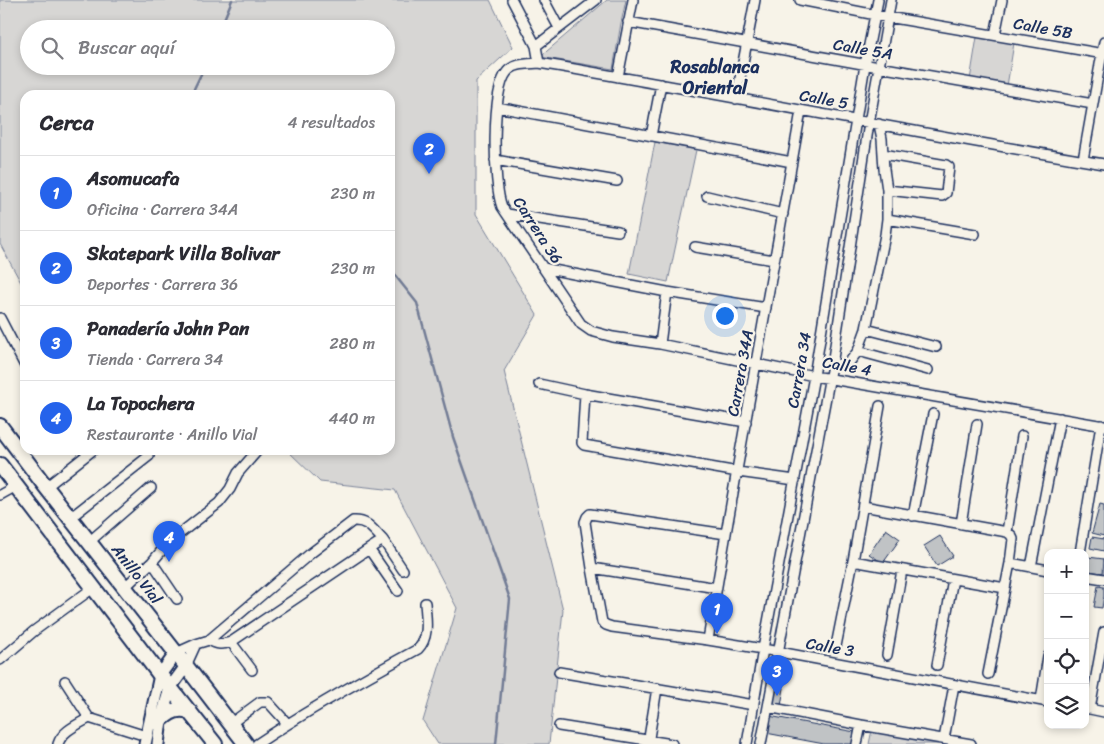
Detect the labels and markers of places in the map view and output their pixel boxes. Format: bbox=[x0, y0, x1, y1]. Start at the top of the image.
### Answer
pin: 2 bbox=[413, 133, 445, 174]
pin: 4 bbox=[153, 521, 185, 562]
pin: 1 bbox=[701, 593, 733, 634]
pin: 3 bbox=[761, 655, 793, 696]

